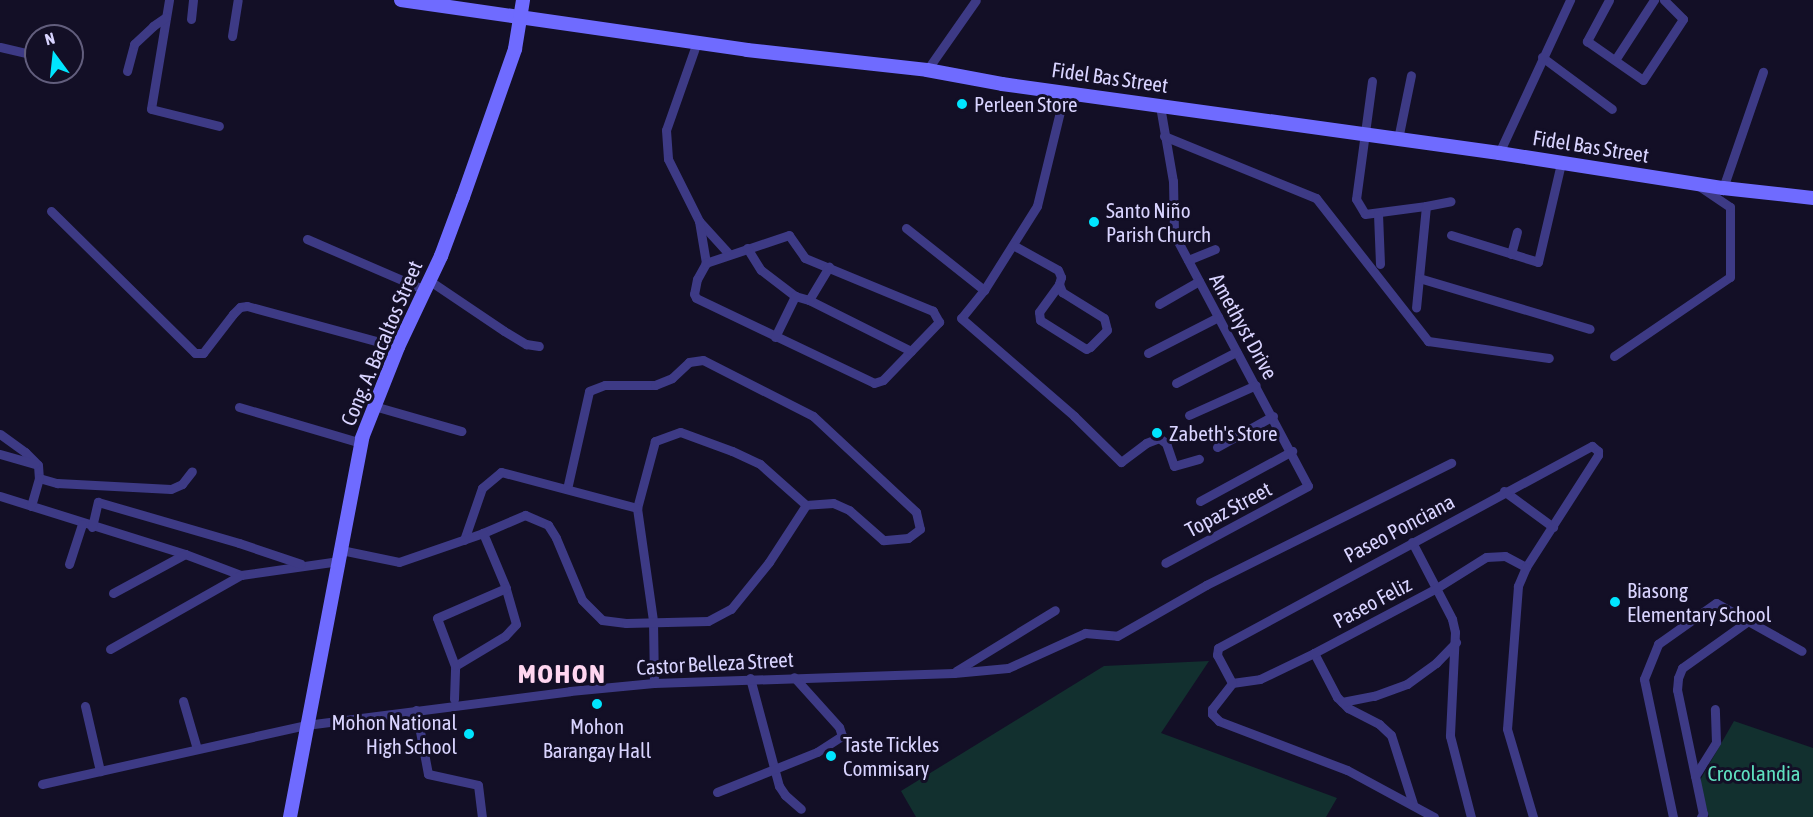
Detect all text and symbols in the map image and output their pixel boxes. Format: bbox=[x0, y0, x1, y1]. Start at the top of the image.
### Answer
north arrow bbox=[24, 24, 84, 84]
text: N bbox=[43, 29, 57, 48]
street label: Fidel Bas Street bbox=[1050, 56, 1170, 98]
place label: Perleen Store bbox=[974, 91, 1077, 117]
marker: Perleen Store bbox=[955, 97, 969, 111]
street label: Fidel Bas Street bbox=[1531, 124, 1651, 168]
place label: Santo Niño Parish Church bbox=[1106, 197, 1211, 247]
marker: Santo Niño Parish Church bbox=[1087, 215, 1101, 229]
street label: Cong. A. Bacaltos Street bbox=[335, 257, 427, 429]
street label: Amethyst Drive bbox=[1205, 269, 1283, 383]
place label: Zabeth's Store bbox=[1169, 420, 1278, 446]
marker: Zabeth's Store bbox=[1150, 426, 1164, 440]
street label: Topaz Street bbox=[1181, 476, 1275, 542]
street label: Paseo Ponciana bbox=[1339, 488, 1459, 568]
street label: Paseo Feliz bbox=[1329, 571, 1415, 633]
place label: Biasong Elementary School bbox=[1627, 577, 1771, 627]
marker: Biasong Elementary School bbox=[1608, 595, 1622, 609]
street label: Castor Belleza Street bbox=[636, 646, 794, 680]
district label: MOHON bbox=[518, 658, 606, 690]
marker: Mohon Barangay Hall bbox=[590, 697, 604, 711]
place label: Mohon National High School bbox=[332, 709, 457, 759]
place label: Mohon Barangay Hall bbox=[543, 713, 651, 763]
marker: Mohon National High School bbox=[462, 727, 476, 741]
place label: Taste Tickles Commisary bbox=[843, 731, 939, 781]
marker: Taste Tickles Commisary bbox=[824, 749, 838, 763]
park label: Crocolandia bbox=[1707, 760, 1801, 786]

